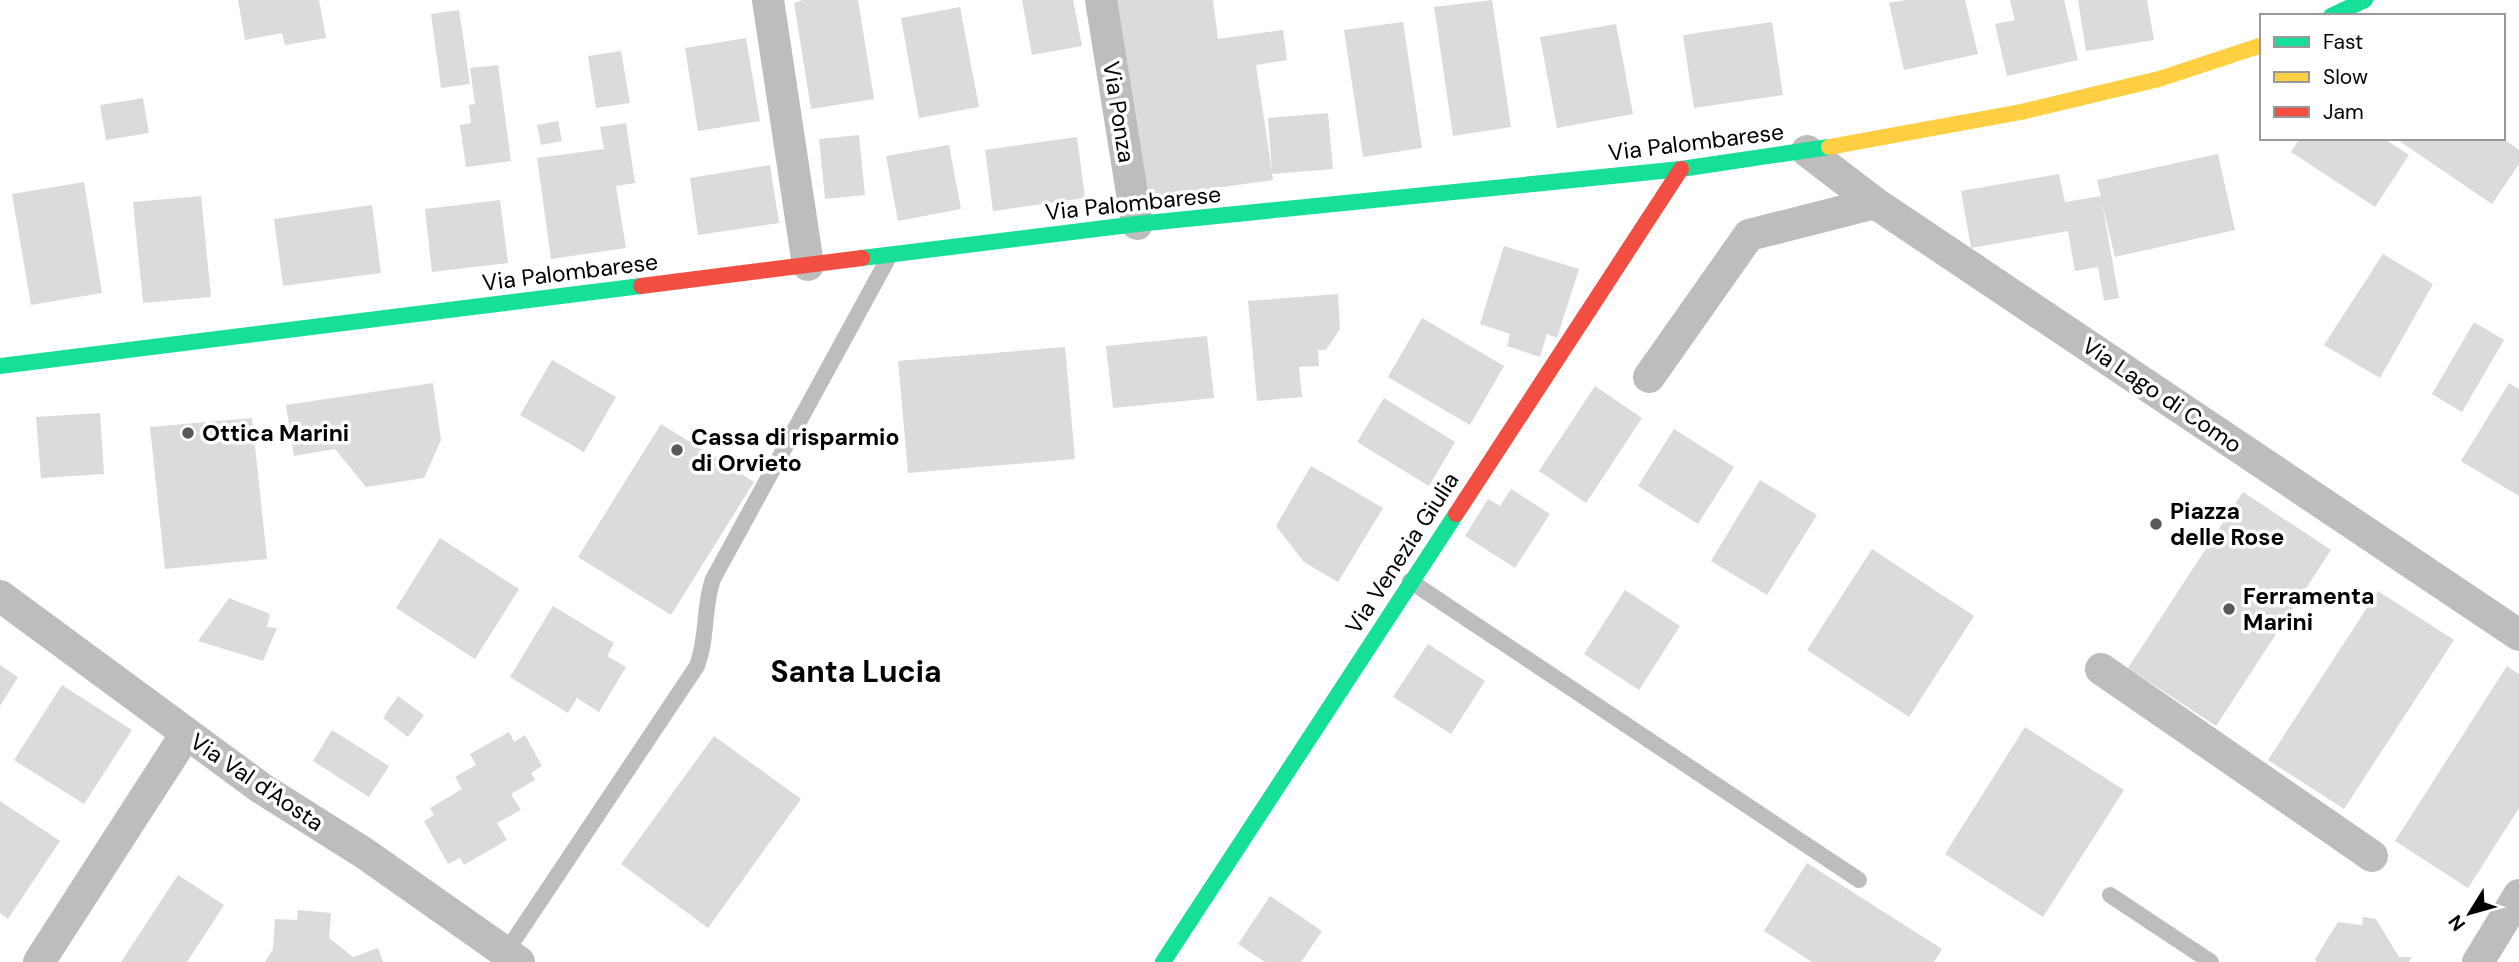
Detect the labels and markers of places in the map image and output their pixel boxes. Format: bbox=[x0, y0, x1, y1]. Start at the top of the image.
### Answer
place label: Ottica Marini bbox=[202, 418, 349, 448]
place label: Cassa di risparmio di Orvieto bbox=[691, 422, 899, 478]
marker: Ottica Marini bbox=[180, 425, 196, 441]
marker: Cassa di risparmio di Orvieto bbox=[669, 442, 685, 458]
place label: Piazza delle Rose bbox=[2170, 496, 2284, 552]
marker: Piazza delle Rose bbox=[2148, 516, 2164, 532]
place label: Ferramenta Marini bbox=[2243, 581, 2374, 637]
marker: Ferramenta Marini bbox=[2221, 601, 2237, 617]

